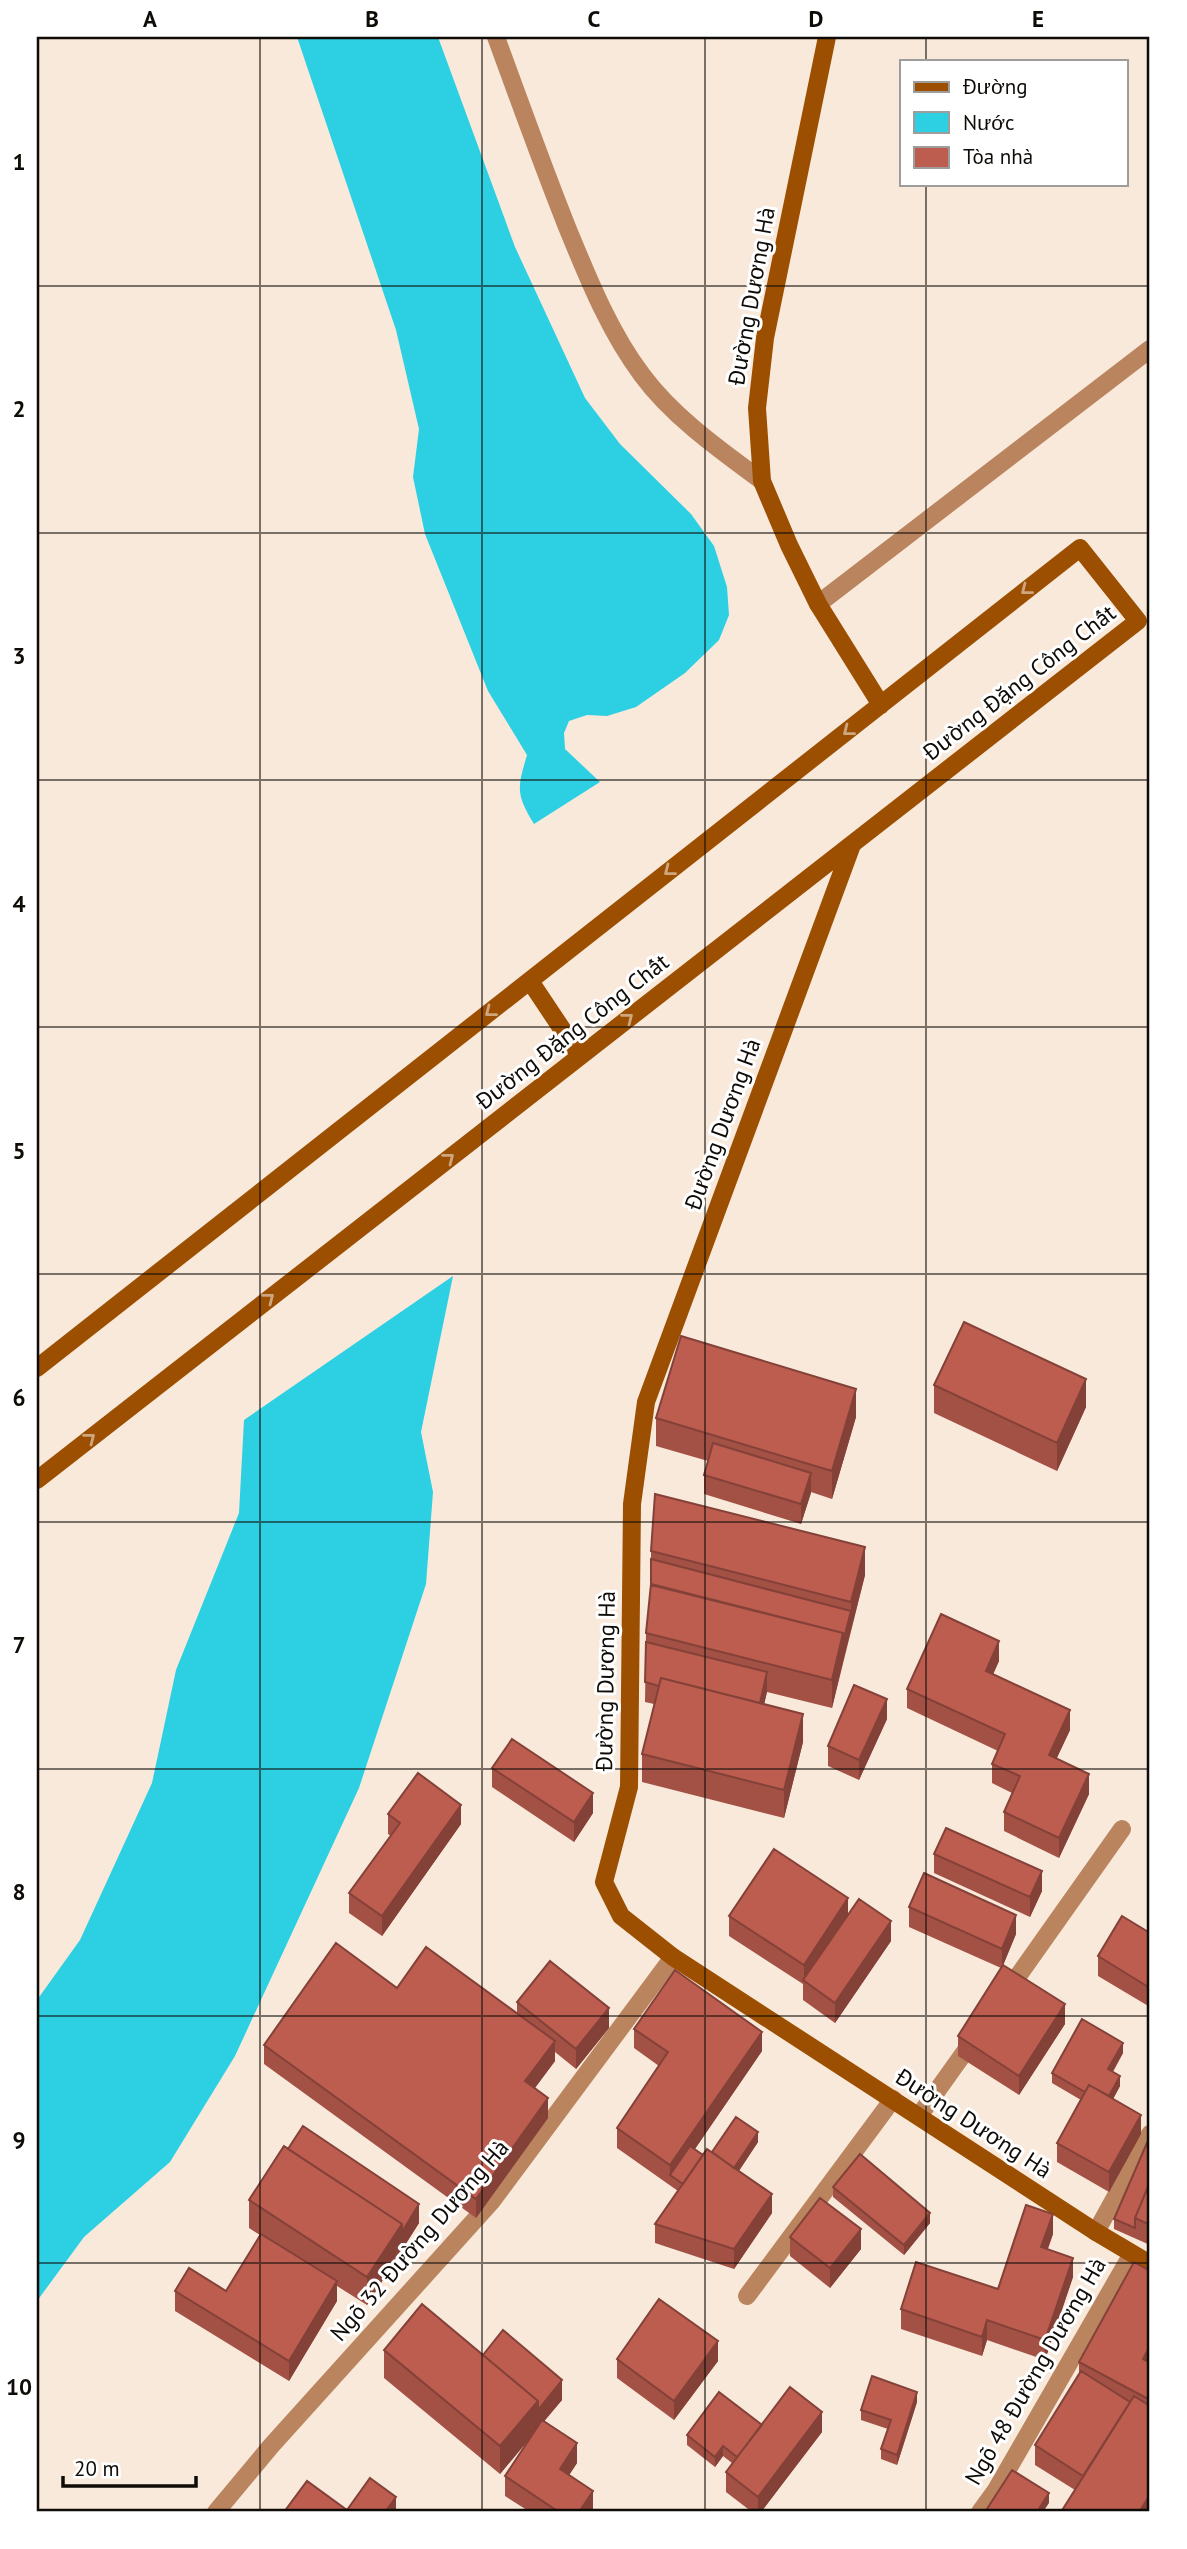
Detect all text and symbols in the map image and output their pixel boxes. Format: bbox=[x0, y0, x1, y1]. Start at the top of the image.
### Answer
text: A bbox=[143, 4, 157, 33]
text: B bbox=[365, 4, 379, 33]
text: C bbox=[588, 4, 601, 33]
text: D bbox=[809, 4, 823, 33]
text: E bbox=[1032, 4, 1044, 33]
legend bbox=[900, 60, 1128, 186]
text: Đường bbox=[962, 73, 1027, 100]
text: Nước bbox=[963, 109, 1014, 136]
text: Tòa nhà bbox=[963, 143, 1033, 170]
text: 1 bbox=[12, 147, 26, 176]
street label: Đường Dương Hà bbox=[721, 205, 781, 388]
text: 2 bbox=[12, 394, 26, 423]
one-way arrow bbox=[1022, 582, 1034, 595]
street label: Đường Đặng Công Chất bbox=[916, 598, 1121, 767]
text: 3 bbox=[12, 641, 26, 670]
one-way arrow bbox=[843, 723, 856, 735]
one-way arrow bbox=[664, 863, 676, 876]
text: 4 bbox=[12, 889, 26, 918]
street label: Đường Đặng Công Chất bbox=[469, 947, 674, 1116]
one-way arrow bbox=[485, 1004, 498, 1016]
one-way arrow bbox=[620, 1013, 633, 1026]
street label: Đường Dương Hà bbox=[677, 1034, 766, 1215]
text: 5 bbox=[12, 1136, 26, 1165]
one-way arrow bbox=[441, 1153, 453, 1166]
one-way arrow bbox=[262, 1293, 274, 1306]
text: 6 bbox=[12, 1383, 26, 1412]
one-way arrow bbox=[83, 1434, 95, 1447]
street label: Đường Dương Hà bbox=[589, 1591, 621, 1772]
text: 7 bbox=[12, 1630, 26, 1659]
text: 8 bbox=[12, 1877, 26, 1906]
street label: Đường Dương Hà bbox=[890, 2061, 1057, 2184]
text: 9 bbox=[12, 2125, 26, 2154]
street label: Ngõ 32 Đường Dương Hà bbox=[324, 2133, 514, 2347]
street label: Ngõ 48 Đường Dương Hà bbox=[958, 2252, 1112, 2490]
text: 10 bbox=[6, 2372, 32, 2401]
scale bar bbox=[63, 2444, 196, 2488]
text: 20 m bbox=[74, 2455, 120, 2482]

